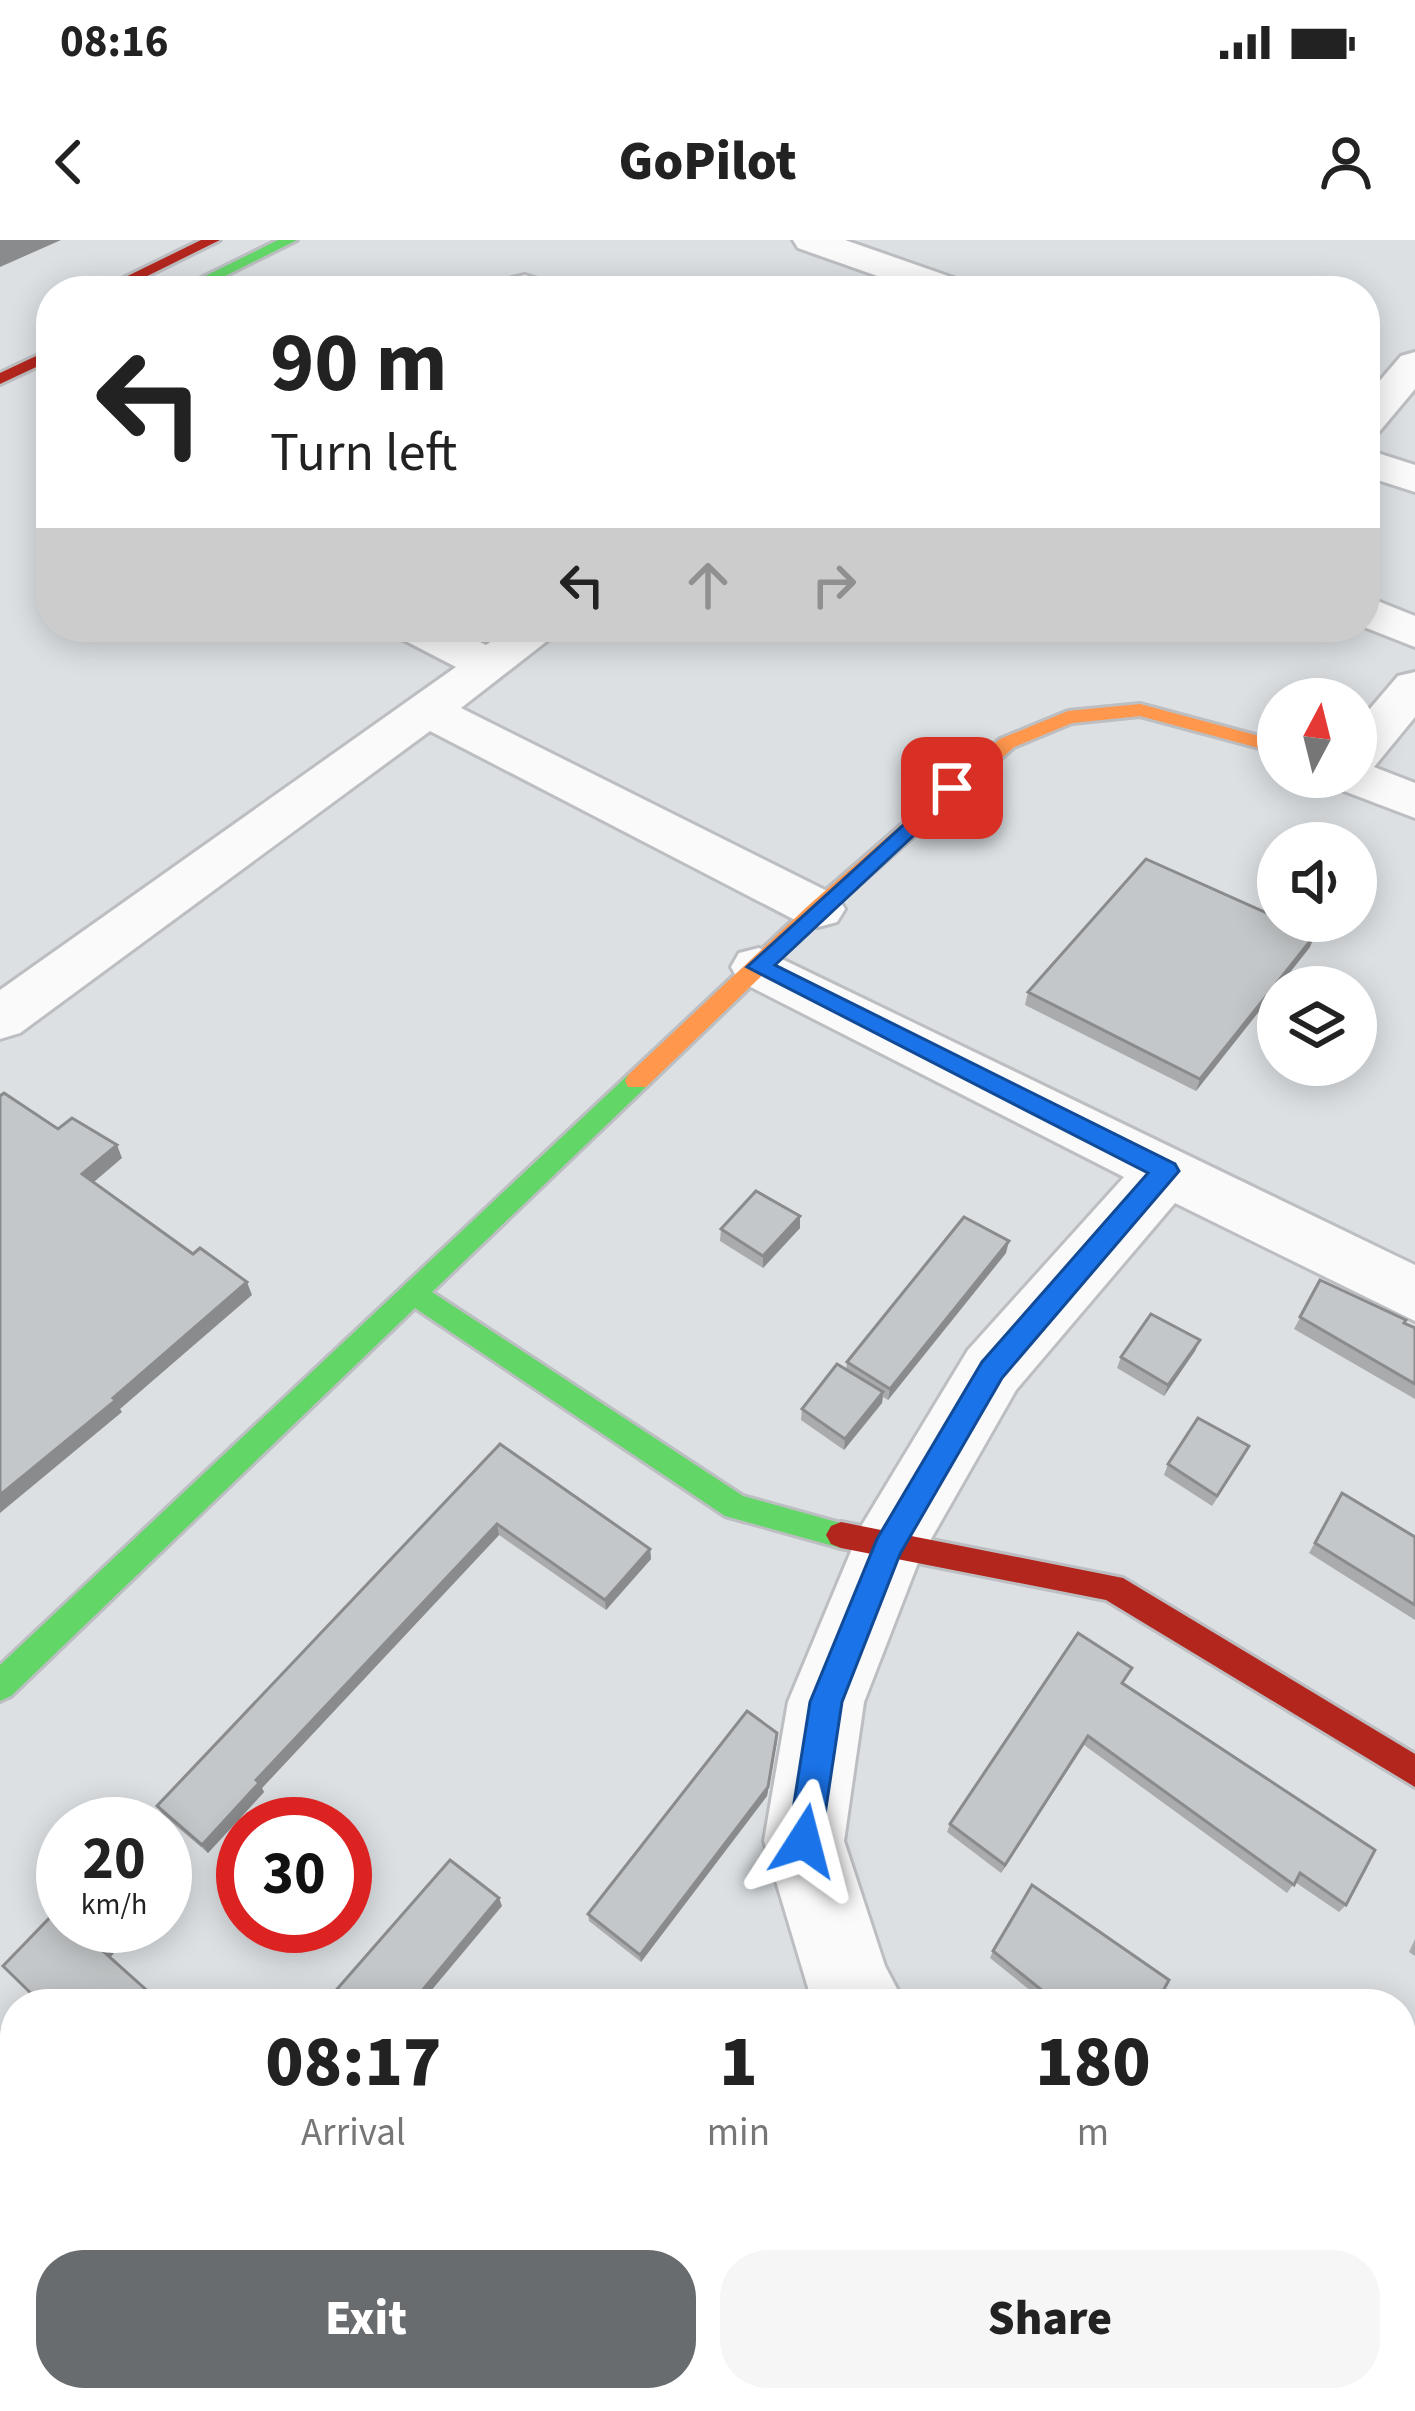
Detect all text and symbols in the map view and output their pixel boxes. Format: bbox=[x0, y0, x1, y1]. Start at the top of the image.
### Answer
text: 08:16 bbox=[60, 10, 169, 74]
text: GoPilot bbox=[618, 124, 797, 201]
icon: back bbox=[36, 129, 102, 195]
icon: person bbox=[1313, 129, 1379, 195]
text: 90 m bbox=[270, 304, 448, 424]
icon: left bbox=[72, 324, 228, 480]
text: Turn left bbox=[270, 415, 457, 492]
icon: left bbox=[549, 552, 615, 618]
icon: ahead bbox=[675, 552, 741, 618]
icon: right bbox=[801, 552, 867, 618]
north arrow bbox=[1257, 678, 1377, 798]
map controls bbox=[1257, 678, 1377, 1086]
pin bbox=[901, 737, 1003, 839]
icon: arrive bbox=[919, 755, 985, 821]
button: sound bbox=[1257, 822, 1377, 942]
button: layers bbox=[1257, 966, 1377, 1086]
position arrow bbox=[741, 1778, 867, 1904]
speed limit sign: 30 bbox=[216, 1797, 372, 1953]
text: 20 bbox=[82, 1817, 146, 1902]
text: km/h bbox=[81, 1883, 147, 1926]
text: 08:17 bbox=[265, 2011, 441, 2114]
text: 1 bbox=[719, 2011, 758, 2114]
text: 180 bbox=[1035, 2011, 1151, 2114]
text: Arrival bbox=[301, 2105, 406, 2161]
text: min bbox=[707, 2105, 770, 2161]
text: m bbox=[1077, 2105, 1109, 2161]
button: Exit bbox=[36, 2250, 696, 2388]
button: Share bbox=[720, 2250, 1380, 2388]

